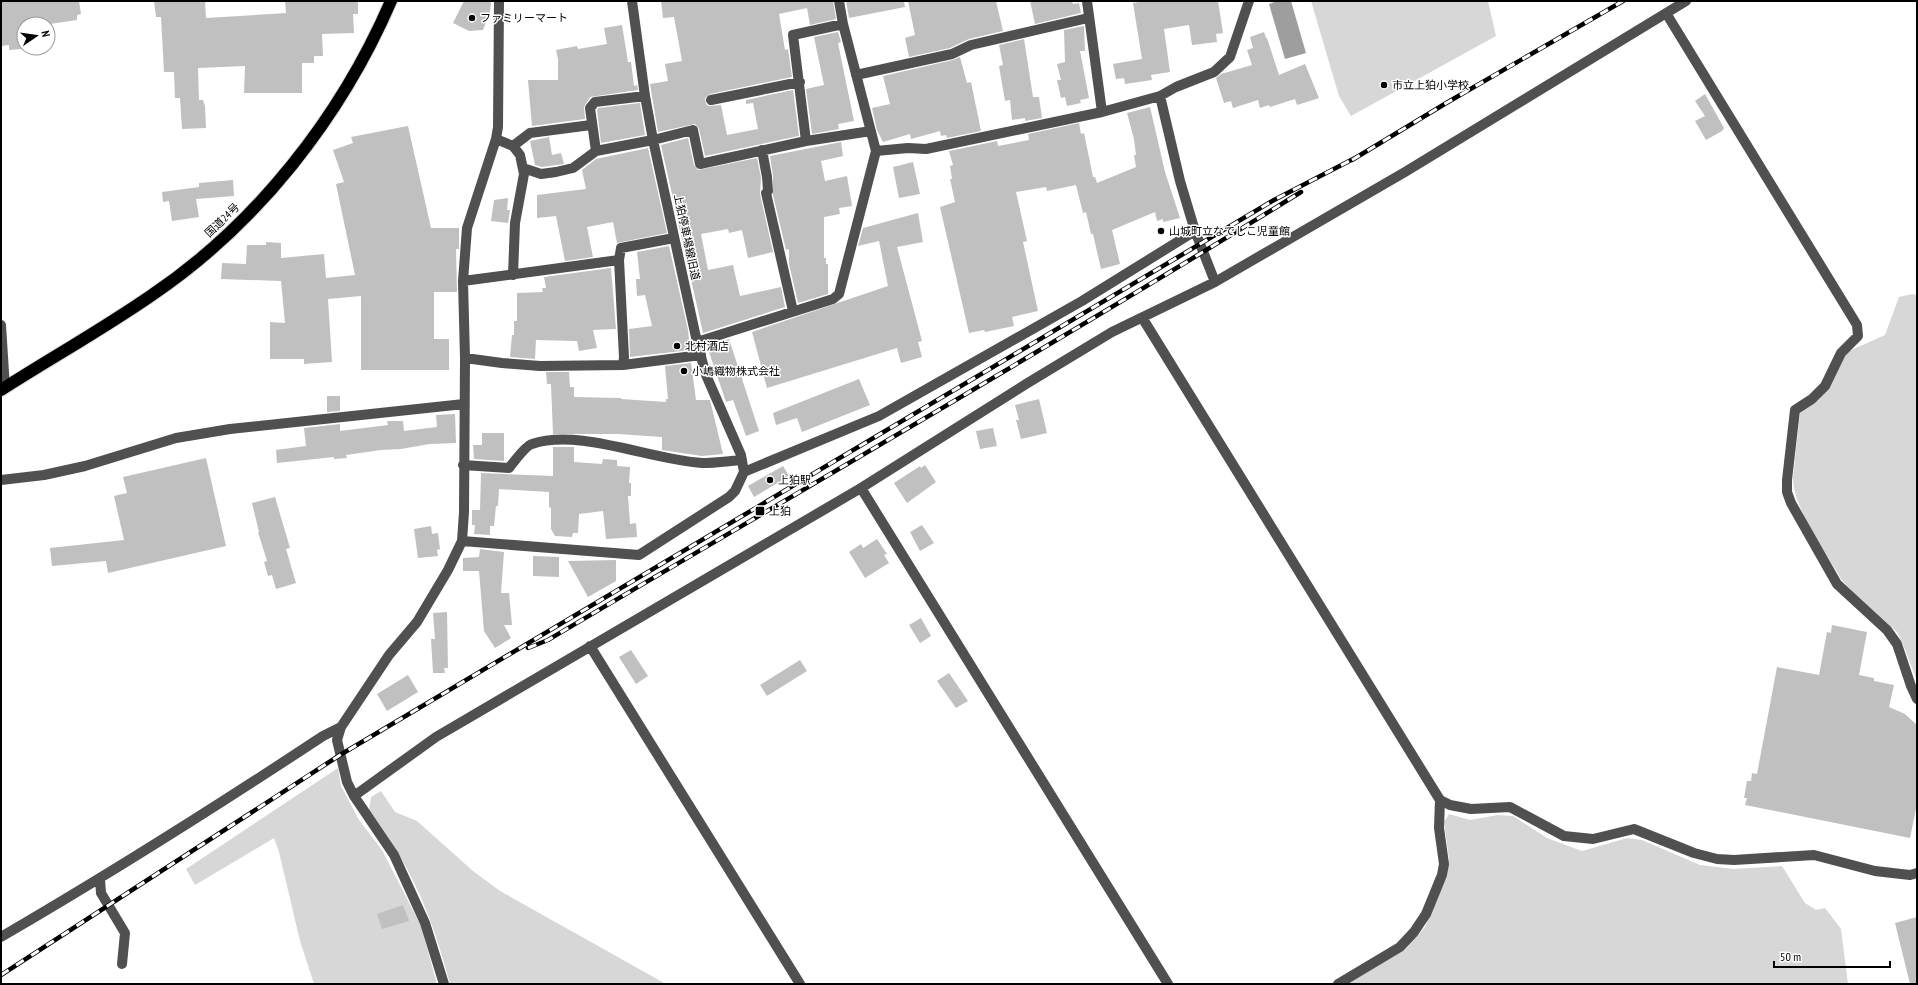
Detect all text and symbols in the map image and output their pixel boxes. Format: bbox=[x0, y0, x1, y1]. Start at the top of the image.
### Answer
place label: ファミリーマート bbox=[480, 11, 568, 25]
marker: ファミリーマート bbox=[467, 13, 477, 23]
north arrow bbox=[16, 16, 56, 56]
text: N bbox=[38, 29, 53, 38]
place label: 市立上狛小学校 bbox=[1392, 78, 1469, 92]
marker: 市立上狛小学校 bbox=[1379, 80, 1389, 90]
street label: 上狛停車場線旧道 bbox=[671, 193, 703, 281]
street label: 国道24号 bbox=[202, 200, 242, 240]
place label: 山城町立なでしこ児童館 bbox=[1169, 224, 1290, 238]
marker: 山城町立なでしこ児童館 bbox=[1156, 226, 1166, 236]
place label: 北村酒店 bbox=[685, 339, 729, 353]
marker: 北村酒店 bbox=[672, 341, 682, 351]
place label: 小嶋織物株式会社 bbox=[692, 364, 780, 378]
marker: 小嶋織物株式会社 bbox=[679, 366, 689, 376]
place label: 上狛駅 bbox=[778, 473, 811, 487]
marker: 上狛駅 bbox=[765, 475, 775, 485]
place label: 上狛 bbox=[769, 504, 791, 518]
marker: 上狛 bbox=[754, 505, 766, 517]
scale bar bbox=[1774, 943, 1890, 969]
text: 50 m bbox=[1780, 949, 1801, 964]

